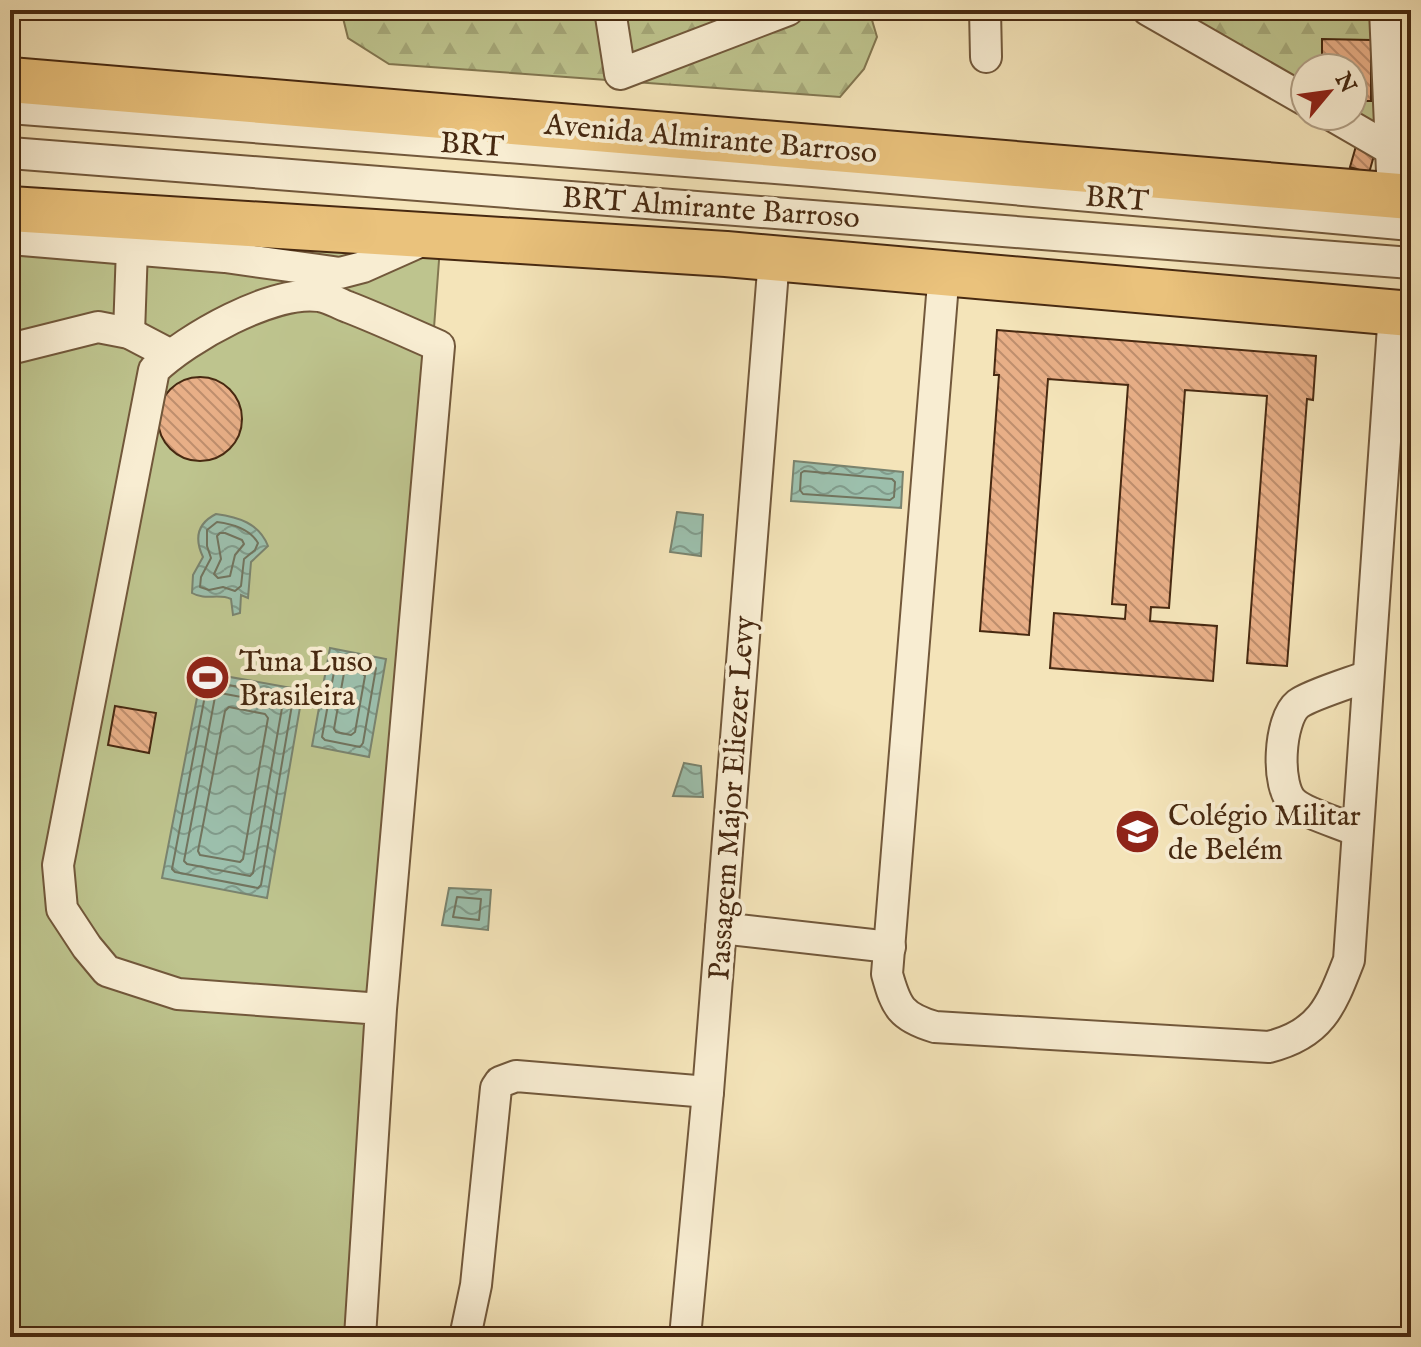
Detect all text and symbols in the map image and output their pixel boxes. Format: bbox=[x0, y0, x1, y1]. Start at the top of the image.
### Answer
north arrow bbox=[1289, 52, 1369, 132]
text: N bbox=[1327, 67, 1362, 98]
street label: Avenida Almirante Barroso bbox=[542, 106, 879, 173]
street label: BRT bbox=[439, 125, 505, 167]
street label: BRT bbox=[1083, 178, 1150, 222]
street label: BRT Almirante Barroso bbox=[561, 180, 861, 238]
street label: Passagem Major Eliezer Levy bbox=[701, 614, 765, 982]
place label: Tuna Luso Brasileira bbox=[239, 644, 373, 716]
sports icon: Tuna Luso Brasileira bbox=[184, 654, 232, 702]
place label: Colégio Militar de Belém bbox=[1168, 798, 1361, 870]
school or university icon: Colégio Militar de Belém bbox=[1113, 808, 1161, 856]

